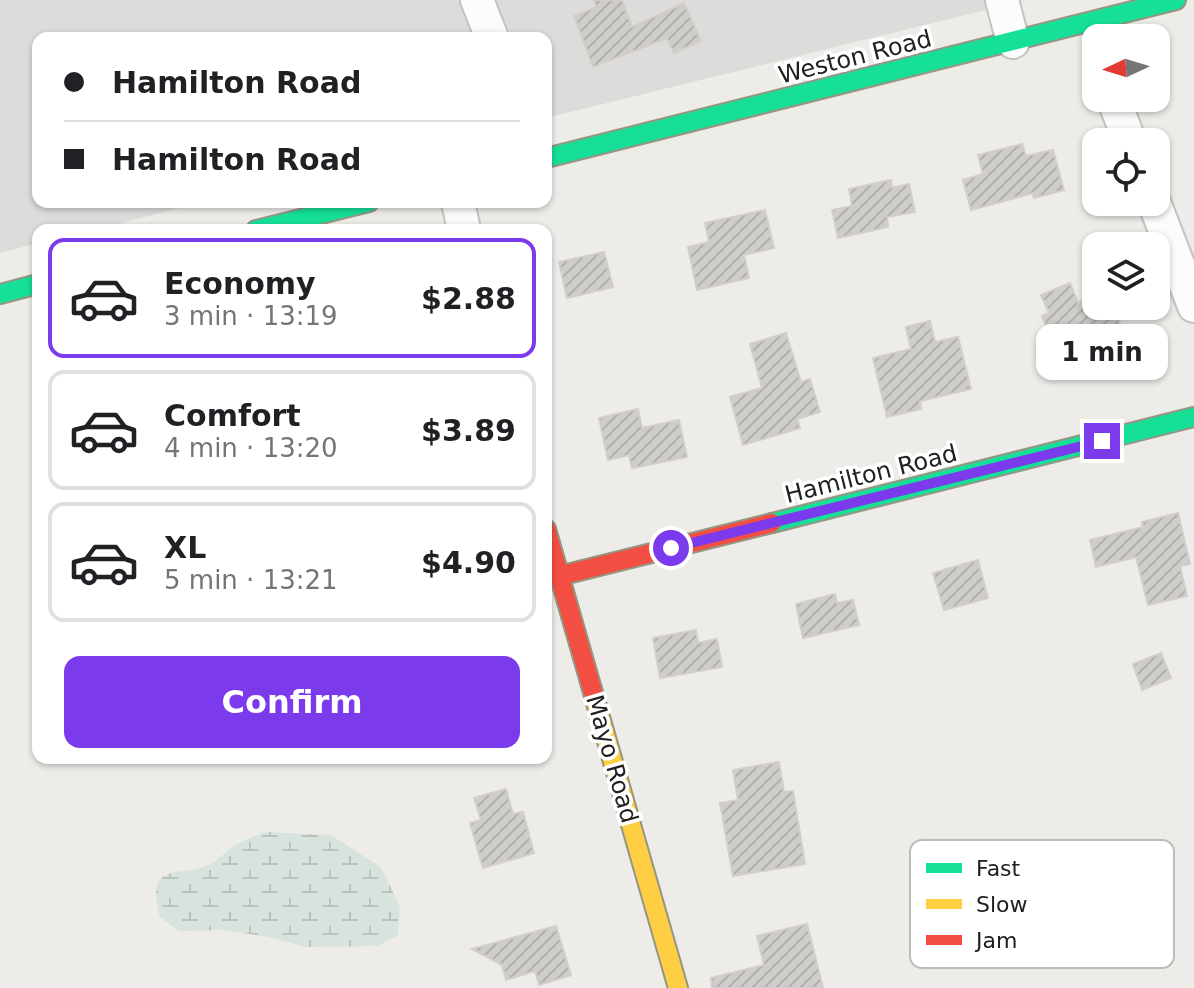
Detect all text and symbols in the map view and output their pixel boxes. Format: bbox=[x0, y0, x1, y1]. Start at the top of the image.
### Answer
street label: Weston Road bbox=[776, 24, 934, 90]
north arrow bbox=[1082, 24, 1170, 112]
map controls bbox=[1082, 24, 1170, 320]
text: Hamilton Road bbox=[112, 65, 361, 100]
button: locate bbox=[1082, 128, 1170, 216]
text: Hamilton Road bbox=[112, 142, 361, 177]
button: layers bbox=[1082, 232, 1170, 320]
icon: car bbox=[68, 262, 140, 334]
text: Economy bbox=[164, 266, 316, 301]
text: $2.88 bbox=[421, 281, 516, 316]
text: 3 min · 13:19 bbox=[164, 301, 338, 331]
callout: 1 min bbox=[1036, 325, 1168, 381]
text: 1 min bbox=[1061, 337, 1143, 367]
icon: car bbox=[68, 394, 140, 466]
text: Comfort bbox=[164, 398, 301, 433]
text: $3.89 bbox=[421, 413, 516, 448]
route end bbox=[1084, 423, 1120, 459]
text: 4 min · 13:20 bbox=[164, 433, 338, 463]
street label: Hamilton Road bbox=[782, 439, 960, 509]
icon: car bbox=[68, 526, 140, 598]
text: XL bbox=[164, 530, 206, 565]
route start bbox=[653, 530, 689, 566]
text: $4.90 bbox=[421, 545, 516, 580]
text: 5 min · 13:21 bbox=[164, 565, 338, 595]
button: Confirm bbox=[64, 656, 520, 748]
street label: Mayo Road bbox=[580, 692, 644, 826]
legend bbox=[910, 840, 1174, 968]
text: Fast bbox=[976, 856, 1021, 881]
text: Slow bbox=[976, 892, 1028, 917]
text: Jam bbox=[974, 928, 1017, 953]

